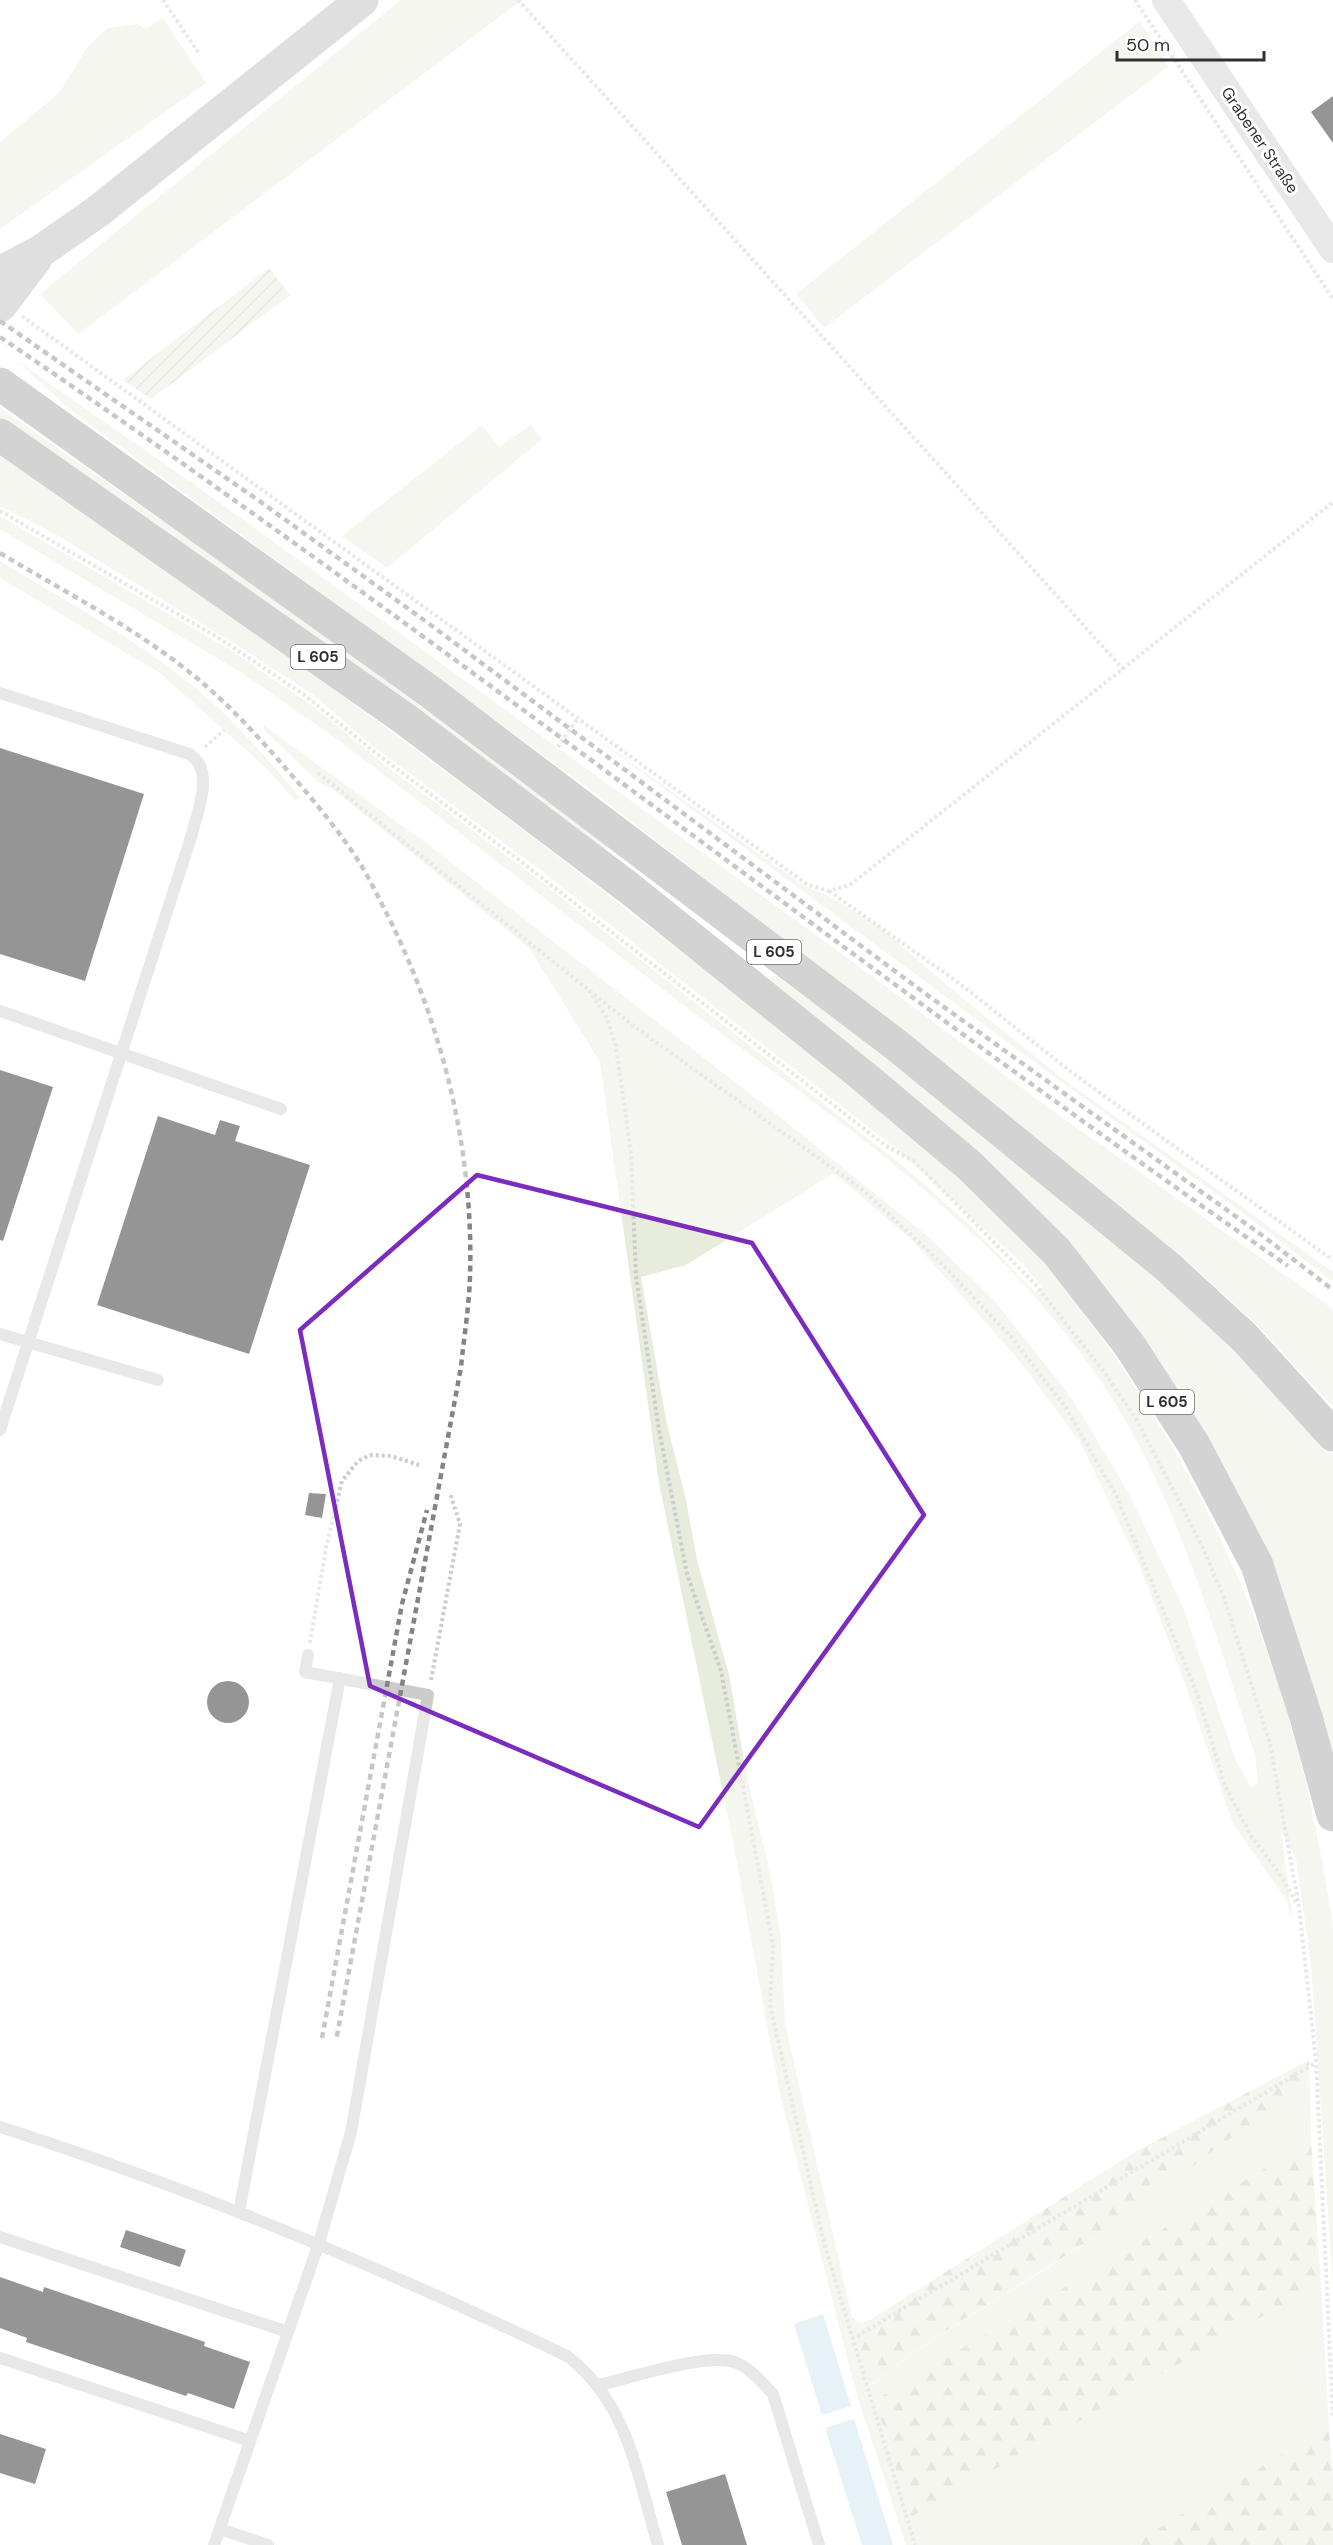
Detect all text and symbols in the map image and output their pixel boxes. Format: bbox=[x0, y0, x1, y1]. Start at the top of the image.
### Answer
scale bar bbox=[1117, 24, 1264, 62]
text: 50 m bbox=[1126, 33, 1170, 57]
street label: Grabener Straße bbox=[1217, 83, 1303, 197]
road number: L 605 bbox=[291, 645, 345, 669]
road number: L 605 bbox=[747, 940, 801, 964]
road number: L 605 bbox=[1140, 1390, 1194, 1414]

